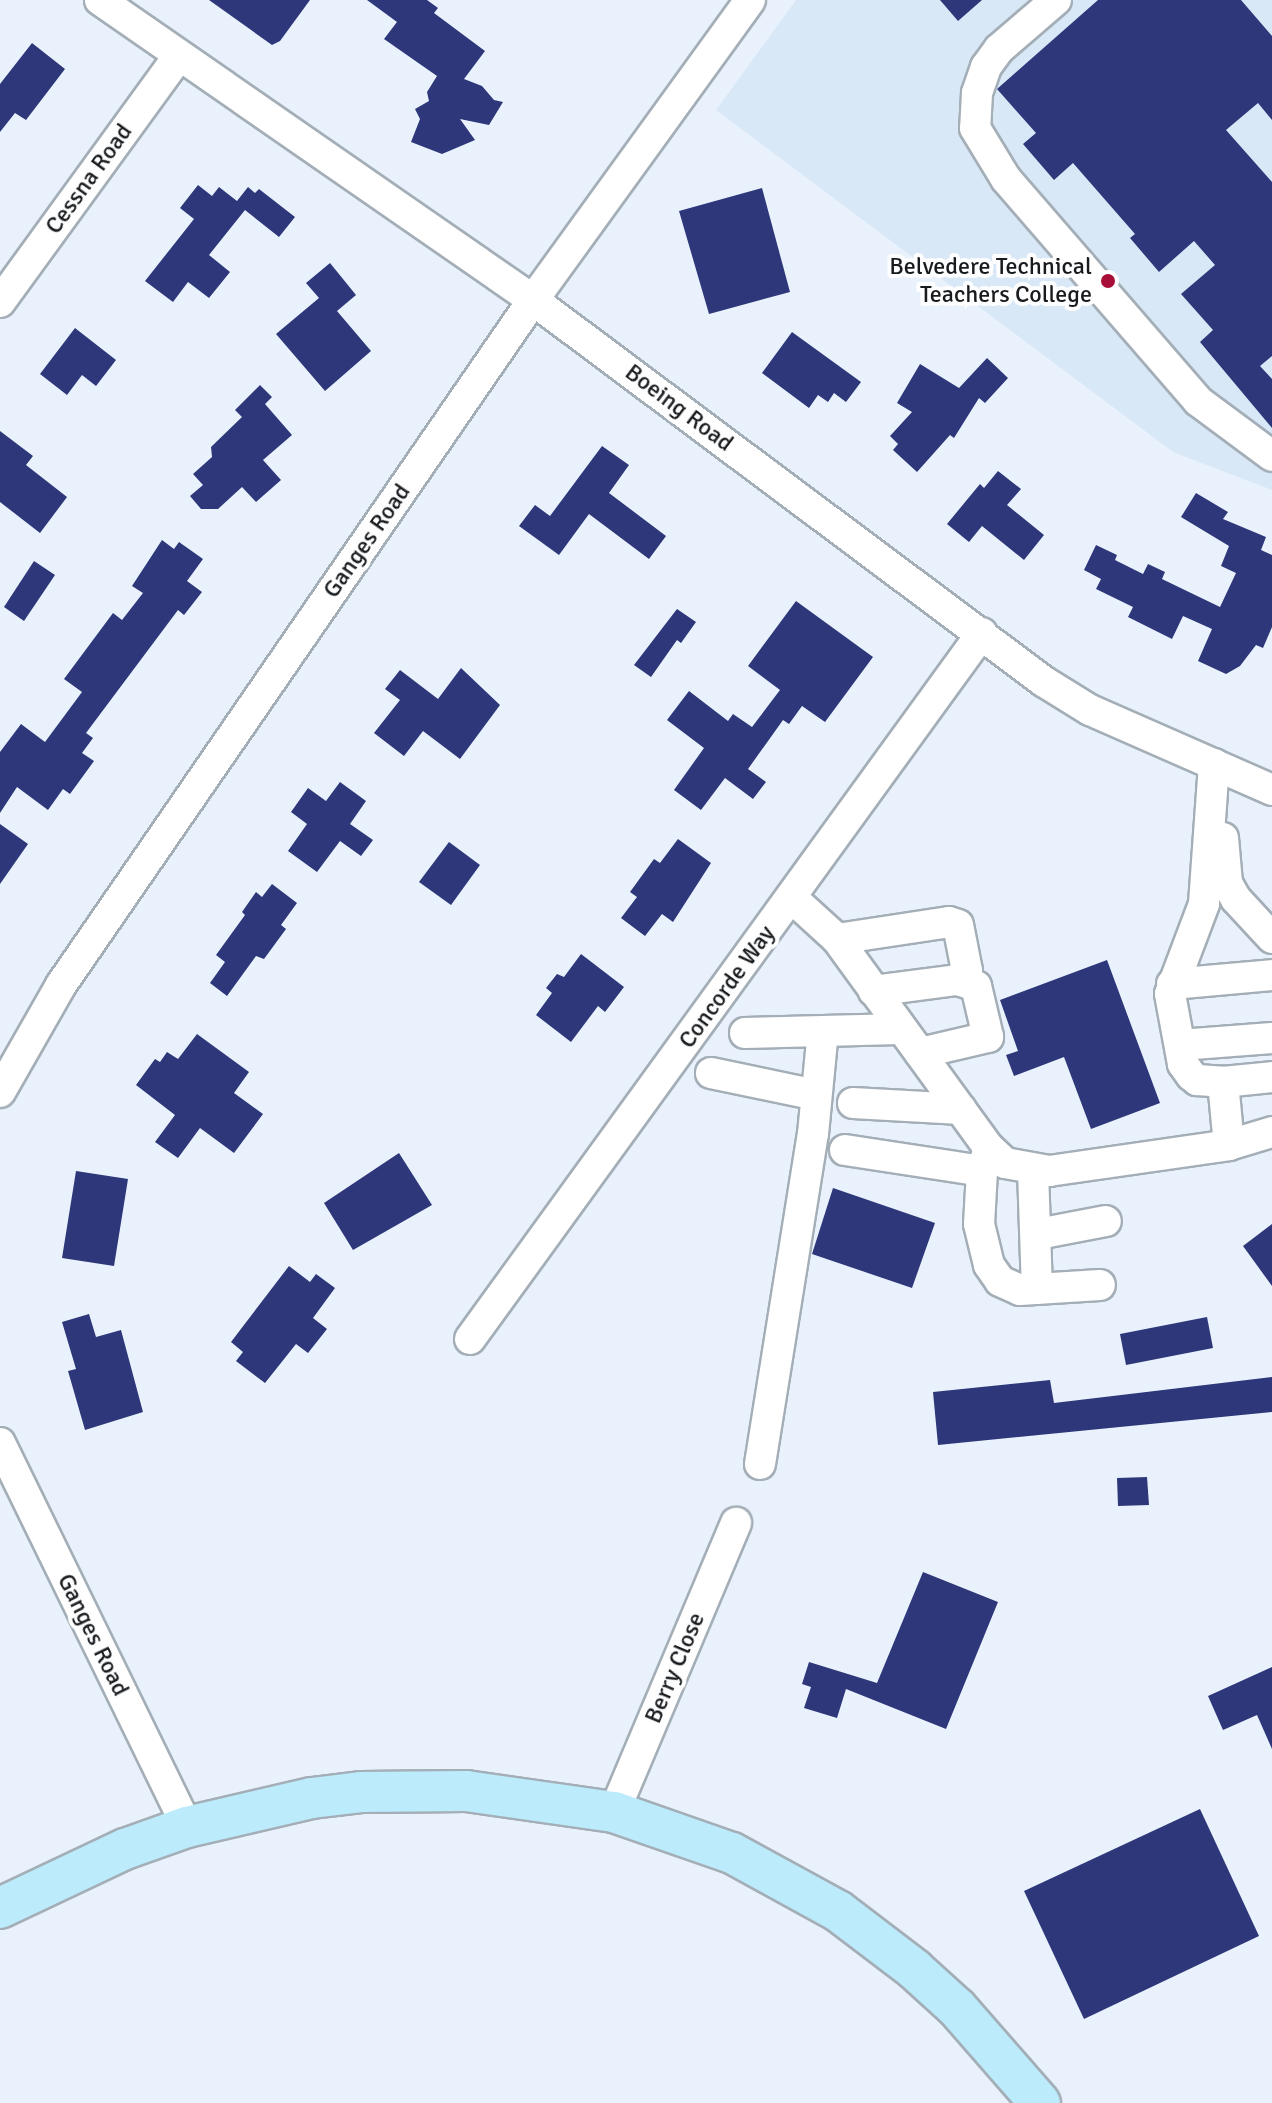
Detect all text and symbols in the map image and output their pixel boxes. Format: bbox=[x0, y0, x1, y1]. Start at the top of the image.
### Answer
street label: Cessna Road bbox=[39, 118, 139, 240]
place label: Belvedere Technical Teachers College bbox=[889, 253, 1092, 309]
marker: Belvedere Technical Teachers College bbox=[1099, 272, 1117, 290]
street label: Boeing Road bbox=[619, 358, 739, 458]
street label: Ganges Road bbox=[317, 478, 417, 604]
street label: Concorde Way bbox=[673, 920, 781, 1054]
street label: Ganges Road bbox=[51, 1569, 135, 1701]
street label: Berry Close bbox=[639, 1608, 711, 1728]

